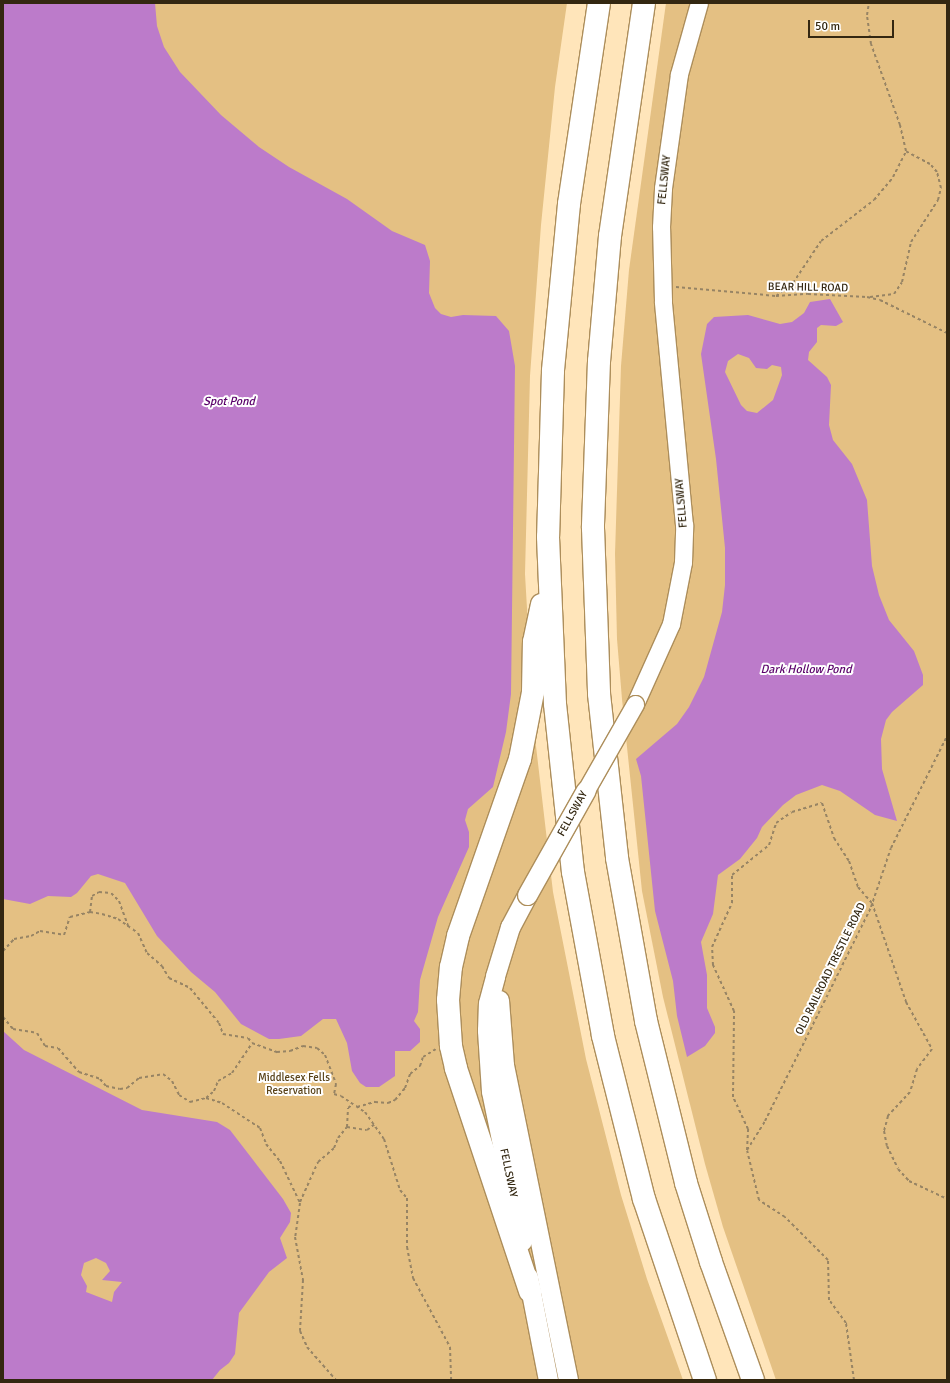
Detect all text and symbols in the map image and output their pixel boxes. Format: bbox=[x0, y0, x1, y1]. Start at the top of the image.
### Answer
scale bar bbox=[810, 12, 896, 38]
text: 50 m bbox=[815, 19, 840, 34]
street label: FELLSWAY bbox=[656, 155, 674, 205]
street label: BEAR HILL ROAD bbox=[768, 281, 848, 295]
water label: Spot Pond bbox=[203, 395, 255, 409]
street label: FELLSWAY bbox=[673, 478, 691, 528]
water label: Dark Hollow Pond bbox=[760, 663, 852, 677]
street label: FELLSWAY bbox=[555, 789, 591, 839]
street label: OLD RAILROAD TRESTLE ROAD bbox=[793, 901, 869, 1037]
park label: Middlesex Fells Reservation bbox=[258, 1072, 330, 1098]
street label: FELLSWAY bbox=[496, 1147, 520, 1199]

